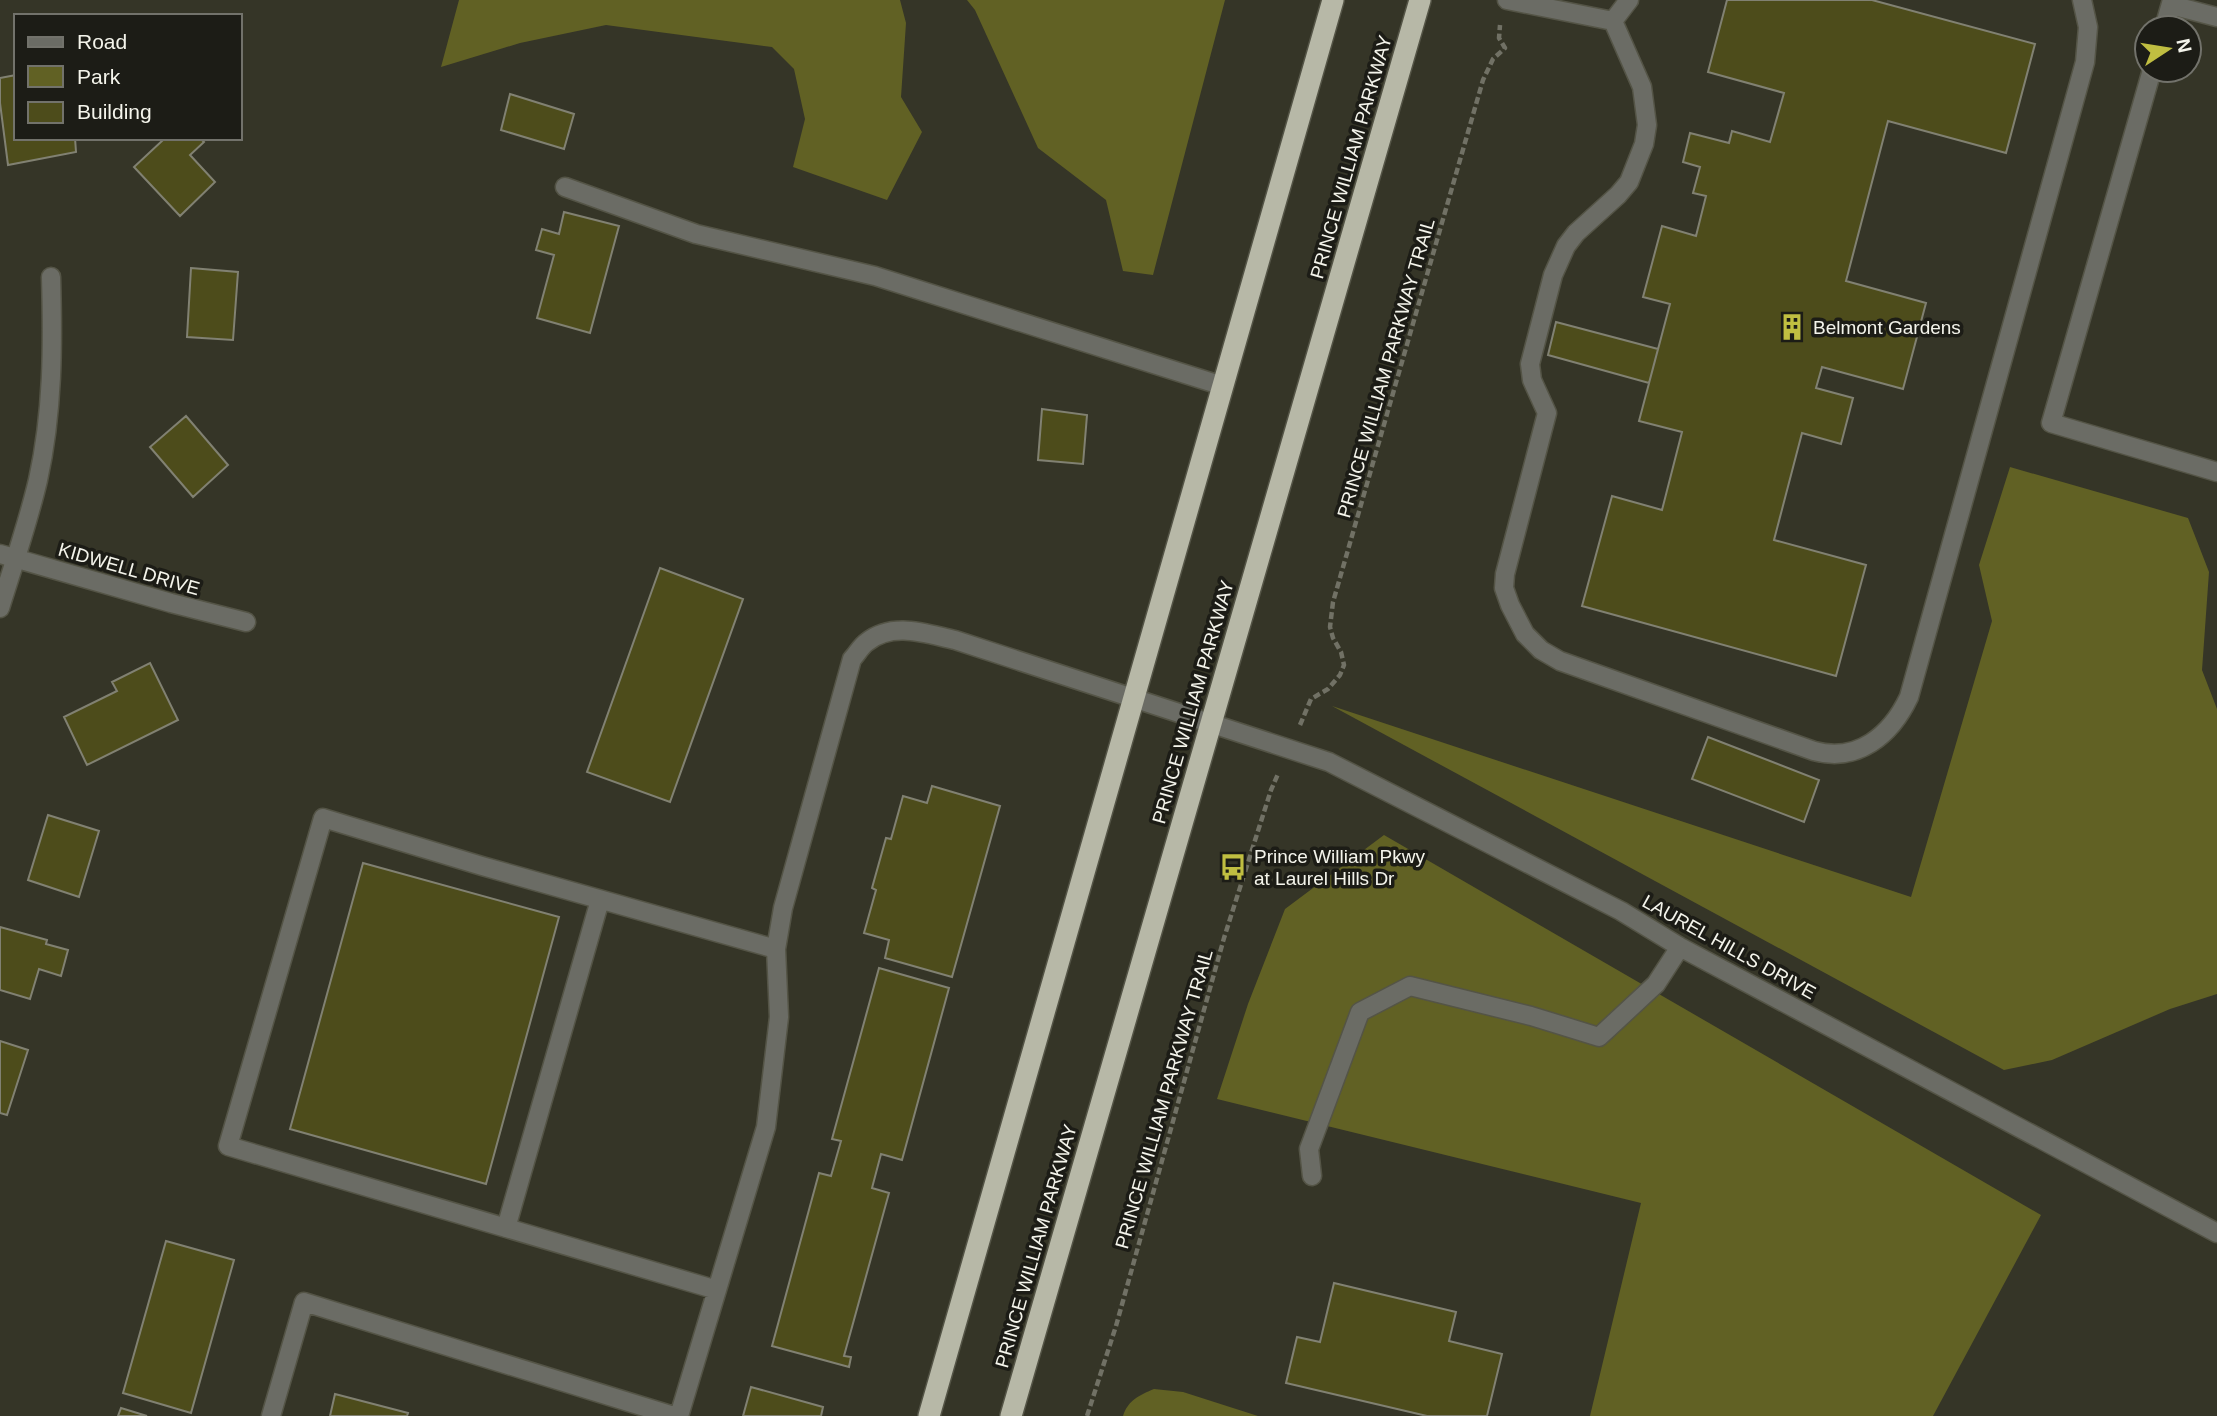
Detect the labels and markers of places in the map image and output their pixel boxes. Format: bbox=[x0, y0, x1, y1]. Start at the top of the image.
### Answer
building icon: Belmont Gardens bbox=[1777, 312, 1807, 342]
place label: Belmont Gardens bbox=[1813, 317, 1961, 338]
place label: Prince William Pkwy at Laurel Hills Dr bbox=[1254, 846, 1426, 889]
bus stop icon: Prince William Pkwy at Laurel Hills Dr bbox=[1218, 852, 1248, 882]

